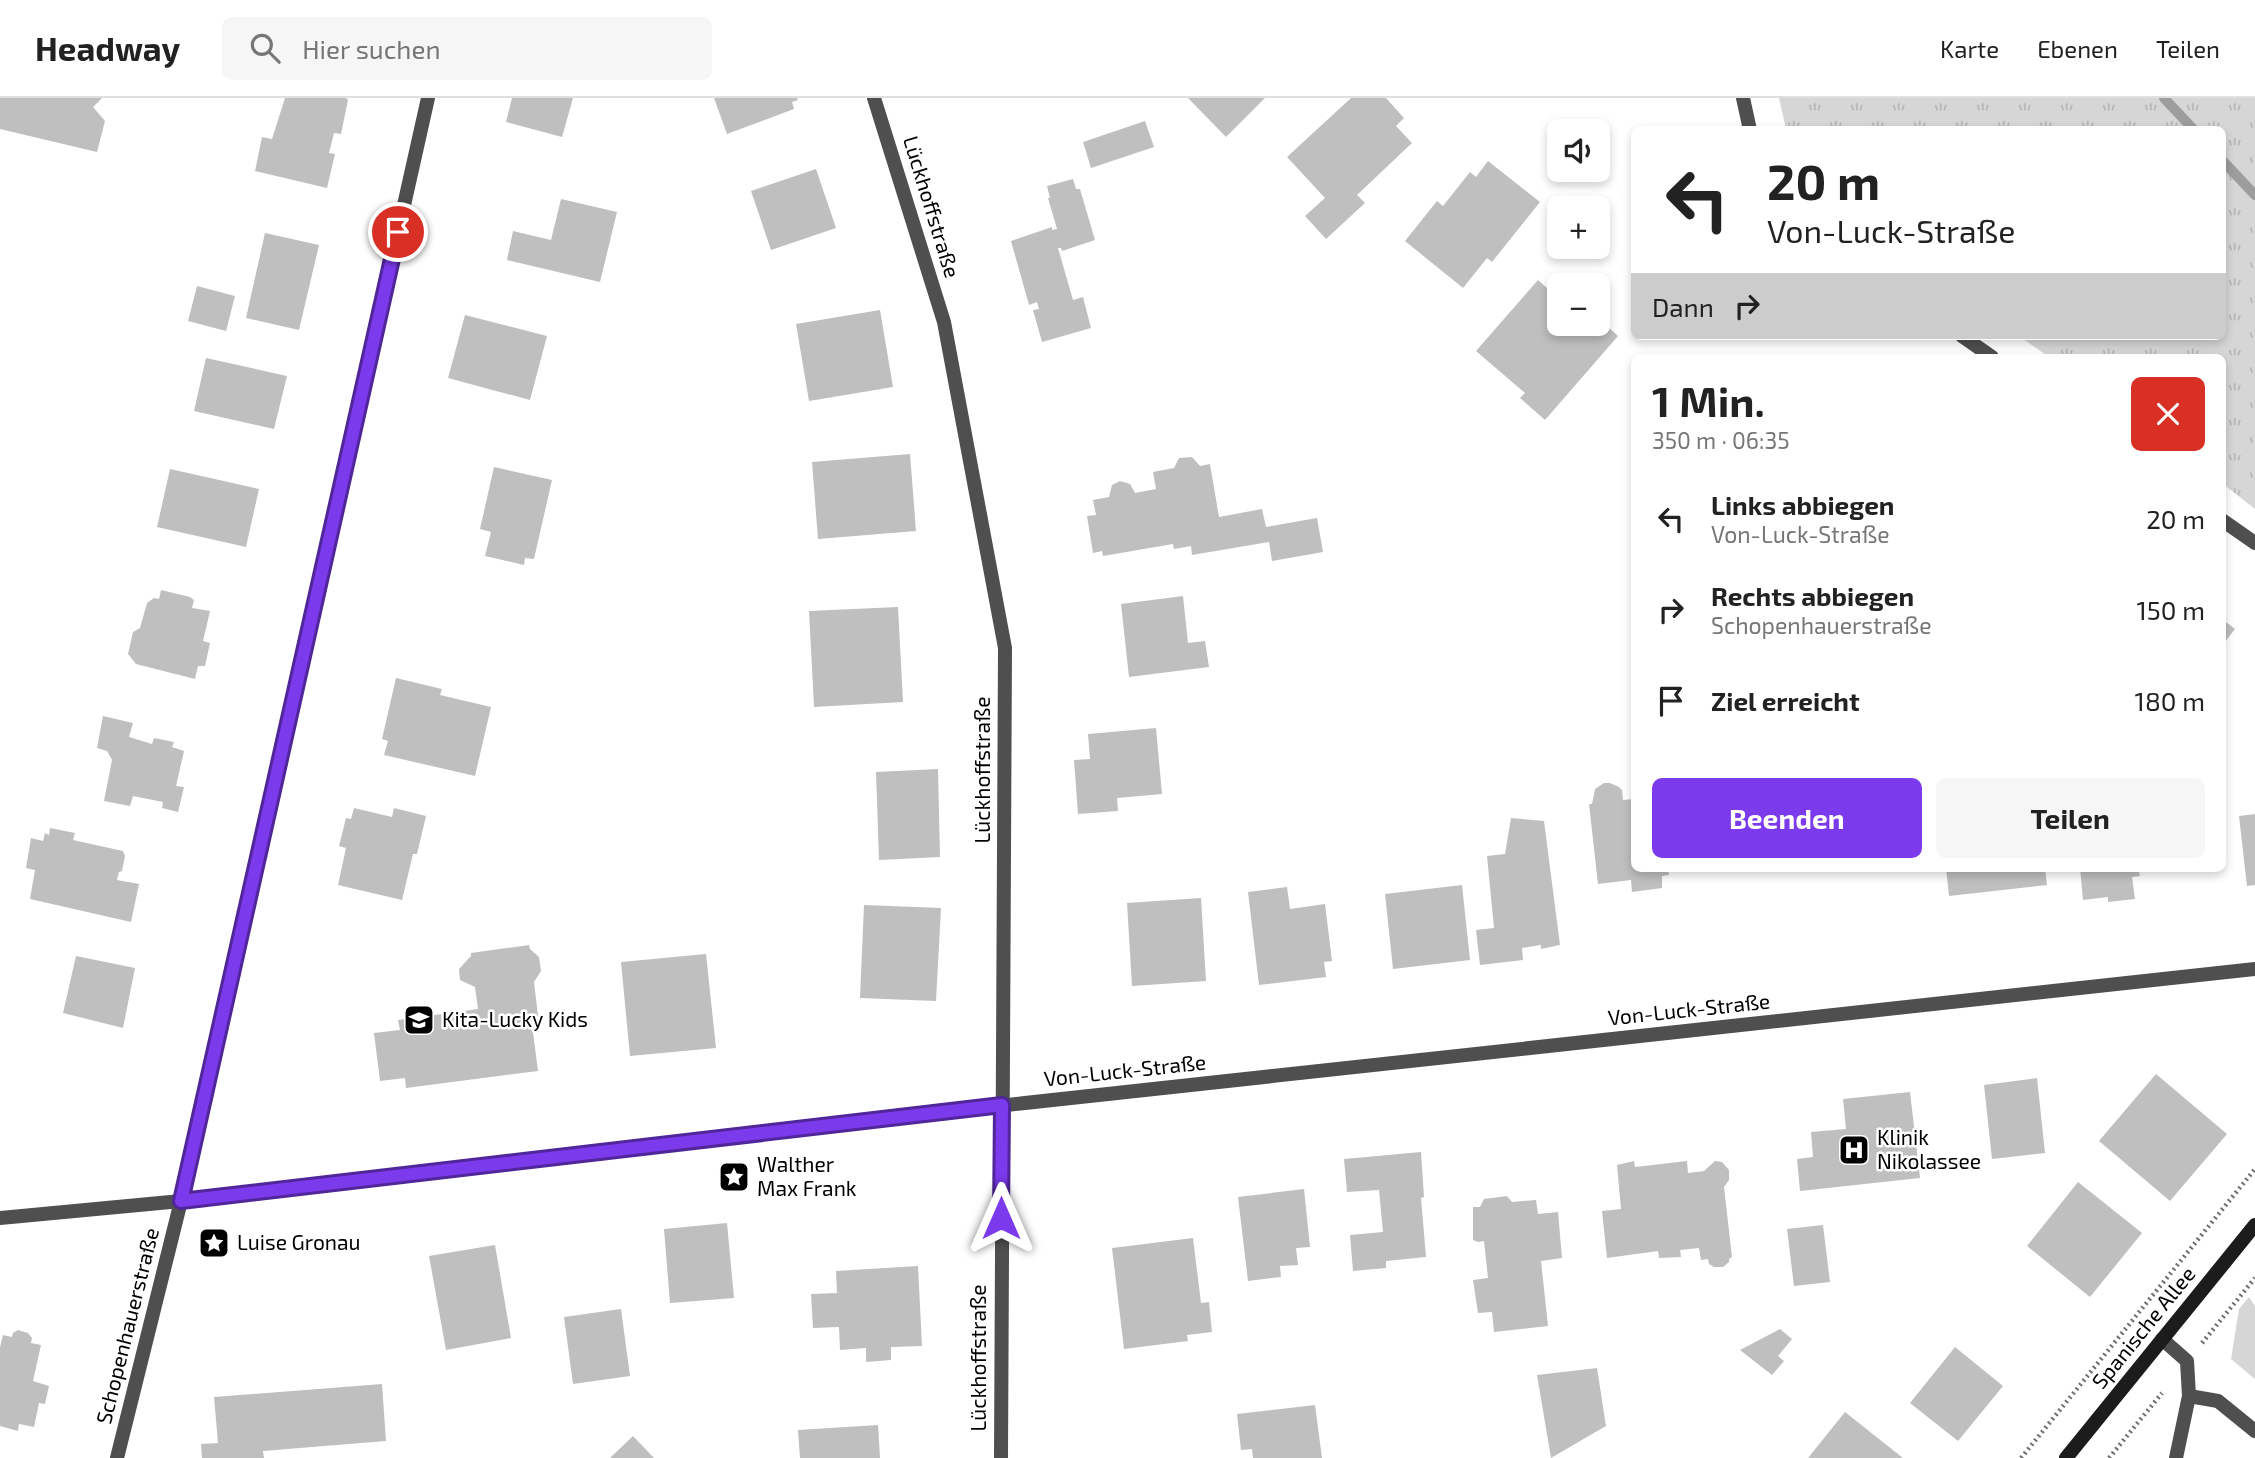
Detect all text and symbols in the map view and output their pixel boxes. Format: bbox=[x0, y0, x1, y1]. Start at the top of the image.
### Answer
search box bbox=[222, 17, 712, 80]
text: Headway bbox=[35, 28, 180, 68]
icon: search bbox=[246, 29, 284, 67]
text: Hier suchen bbox=[302, 33, 441, 64]
text: Karte bbox=[1940, 34, 1999, 63]
text: Ebenen bbox=[2037, 34, 2118, 63]
text: Teilen bbox=[2156, 34, 2220, 63]
map controls bbox=[1547, 119, 1610, 336]
button: sound bbox=[1547, 119, 1610, 182]
street label: Lückhoffstraße bbox=[899, 133, 966, 280]
text: 20 m bbox=[1767, 151, 1880, 210]
icon: left bbox=[1652, 154, 1743, 245]
button: + bbox=[1547, 196, 1610, 259]
pin bbox=[368, 202, 428, 262]
text: Von-Luck-Straße bbox=[1767, 211, 2015, 249]
icon: arrive bbox=[379, 213, 417, 251]
button: − bbox=[1547, 273, 1610, 336]
icon: right bbox=[1728, 287, 1766, 325]
text: Dann bbox=[1652, 291, 1714, 322]
text: 1 Min. bbox=[1652, 375, 1765, 425]
button: close bbox=[2131, 377, 2205, 451]
text: 350 m · 06:35 bbox=[1652, 426, 1790, 454]
text: Links abbiegen bbox=[1711, 489, 1895, 520]
icon: left bbox=[1652, 500, 1690, 538]
text: 20 m bbox=[2146, 503, 2205, 534]
text: Von-Luck-Straße bbox=[1711, 520, 1890, 548]
text: Rechts abbiegen bbox=[1711, 580, 1914, 611]
icon: right bbox=[1652, 591, 1690, 629]
text: 150 m bbox=[2136, 594, 2205, 625]
text: Schopenhauerstraße bbox=[1711, 611, 1931, 639]
icon: arrive bbox=[1652, 682, 1690, 720]
text: Ziel erreicht bbox=[1711, 685, 1860, 716]
text: 180 m bbox=[2135, 685, 2205, 716]
street label: Lückhoffstraße bbox=[969, 697, 994, 843]
button: Beenden bbox=[1652, 778, 1922, 858]
button: Teilen bbox=[1936, 778, 2205, 858]
street label: Von-Luck-Straße bbox=[1606, 988, 1771, 1029]
school or university icon: Kita-Lucky Kids bbox=[402, 1003, 436, 1037]
place label: Kita-Lucky Kids bbox=[442, 1006, 588, 1031]
street label: Von-Luck-Straße bbox=[1042, 1049, 1207, 1090]
place label: Klinik Nikolassee bbox=[1877, 1124, 1981, 1173]
hospital icon: Klinik Nikolassee bbox=[1837, 1133, 1871, 1167]
place label: Walther Max Frank bbox=[757, 1151, 857, 1200]
place icon: Walther Max Frank bbox=[717, 1160, 751, 1194]
position arrow bbox=[964, 1181, 1038, 1255]
street label: Schopenhauerstraße bbox=[90, 1225, 163, 1426]
place icon: Luise Gronau bbox=[197, 1226, 231, 1260]
place label: Luise Gronau bbox=[237, 1229, 361, 1254]
street label: Spanische Allee bbox=[2086, 1261, 2200, 1393]
street label: Lückhoffstraße bbox=[965, 1285, 990, 1431]

